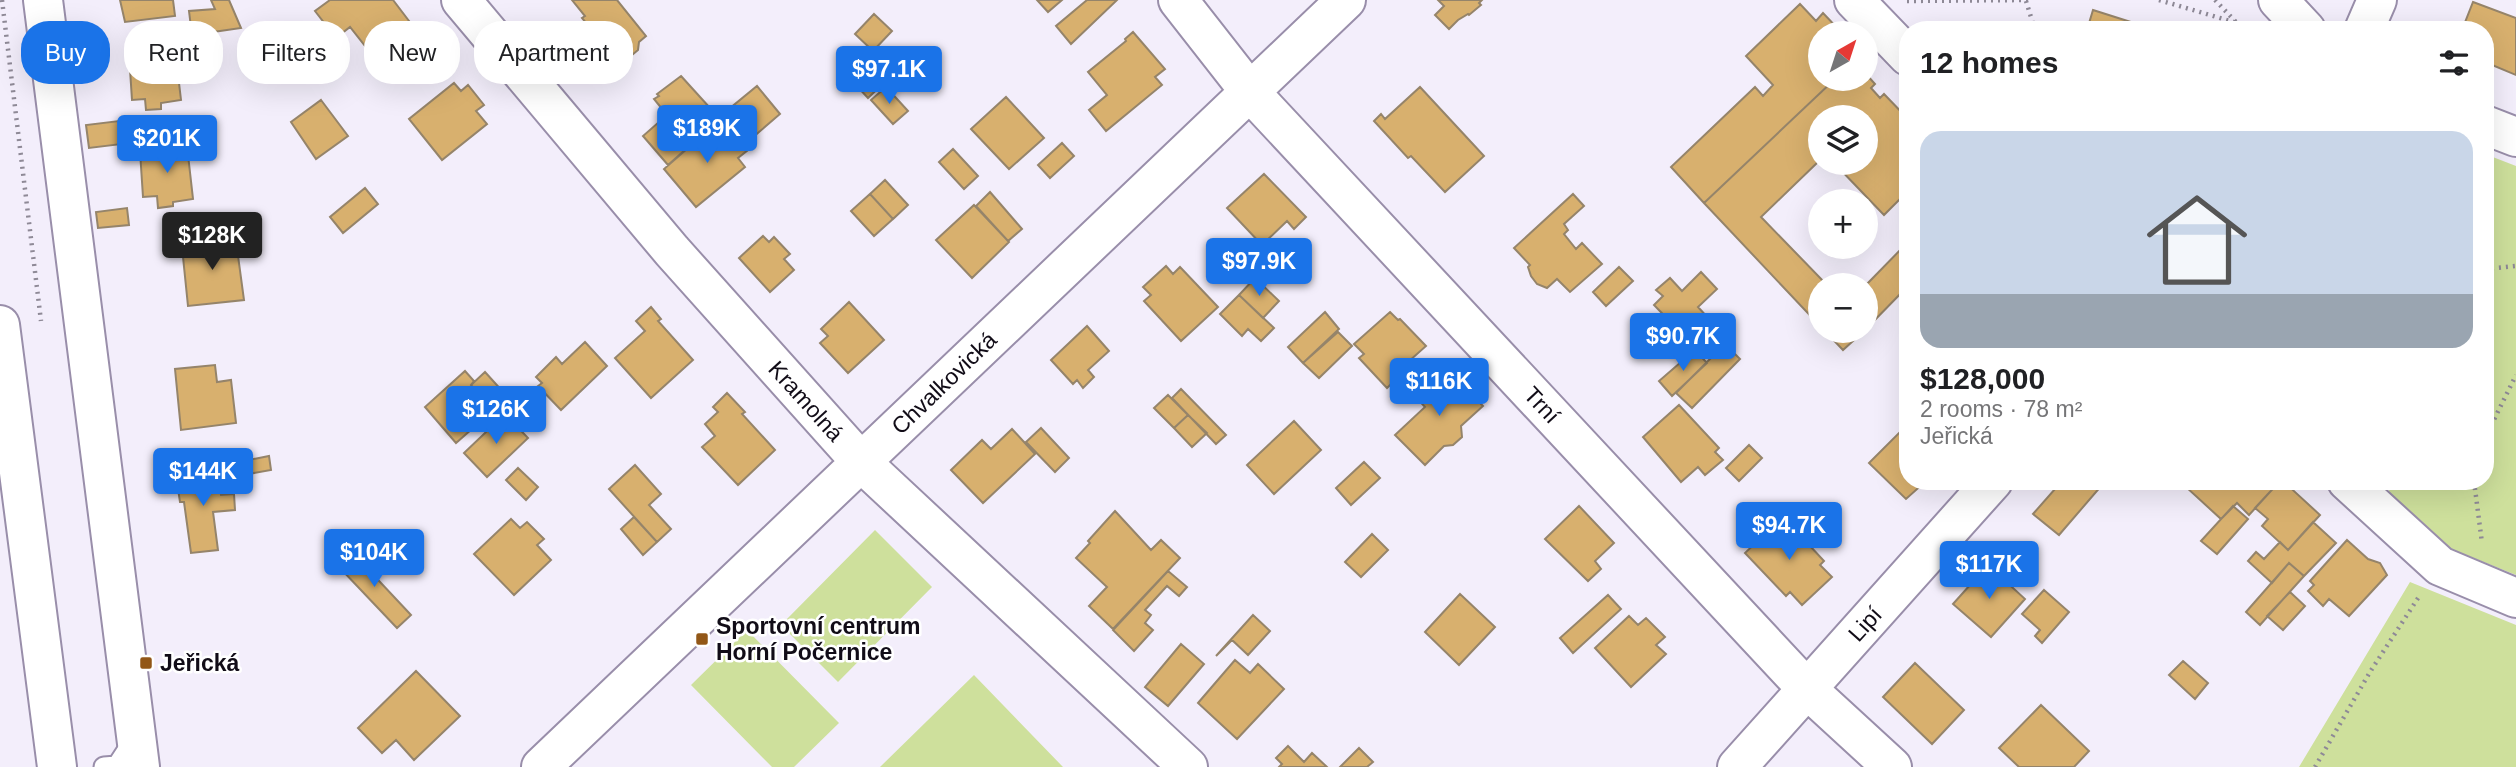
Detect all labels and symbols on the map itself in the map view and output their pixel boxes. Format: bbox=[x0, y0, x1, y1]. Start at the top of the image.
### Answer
north arrow bbox=[1808, 21, 1878, 91]
pin: $97.1K bbox=[832, 46, 946, 106]
pin: $189K bbox=[658, 106, 756, 165]
pin: $201K bbox=[118, 116, 216, 175]
pin: $128K bbox=[163, 212, 261, 272]
pin: $97.9K bbox=[1202, 238, 1316, 298]
pin: $90.7K bbox=[1626, 314, 1740, 373]
street label: Chvalkovická bbox=[886, 326, 1002, 439]
street label: Kramolná bbox=[763, 356, 849, 446]
pin: $116K bbox=[1390, 358, 1488, 418]
street label: Trní bbox=[1519, 381, 1566, 429]
pin: $126K bbox=[447, 386, 545, 446]
pin: $144K bbox=[154, 448, 252, 508]
pin: $94.7K bbox=[1732, 503, 1846, 562]
pin: $104K bbox=[325, 530, 423, 589]
pin: $117K bbox=[1940, 542, 2038, 601]
street label: Lipí bbox=[1843, 601, 1887, 646]
place label: Sportovní centrum Horní Počernice bbox=[716, 613, 920, 665]
marker: Sportovní centrum Horní Počernice bbox=[694, 631, 710, 647]
place label: Jeřická bbox=[160, 650, 240, 676]
marker: Jeřická bbox=[138, 655, 154, 671]

